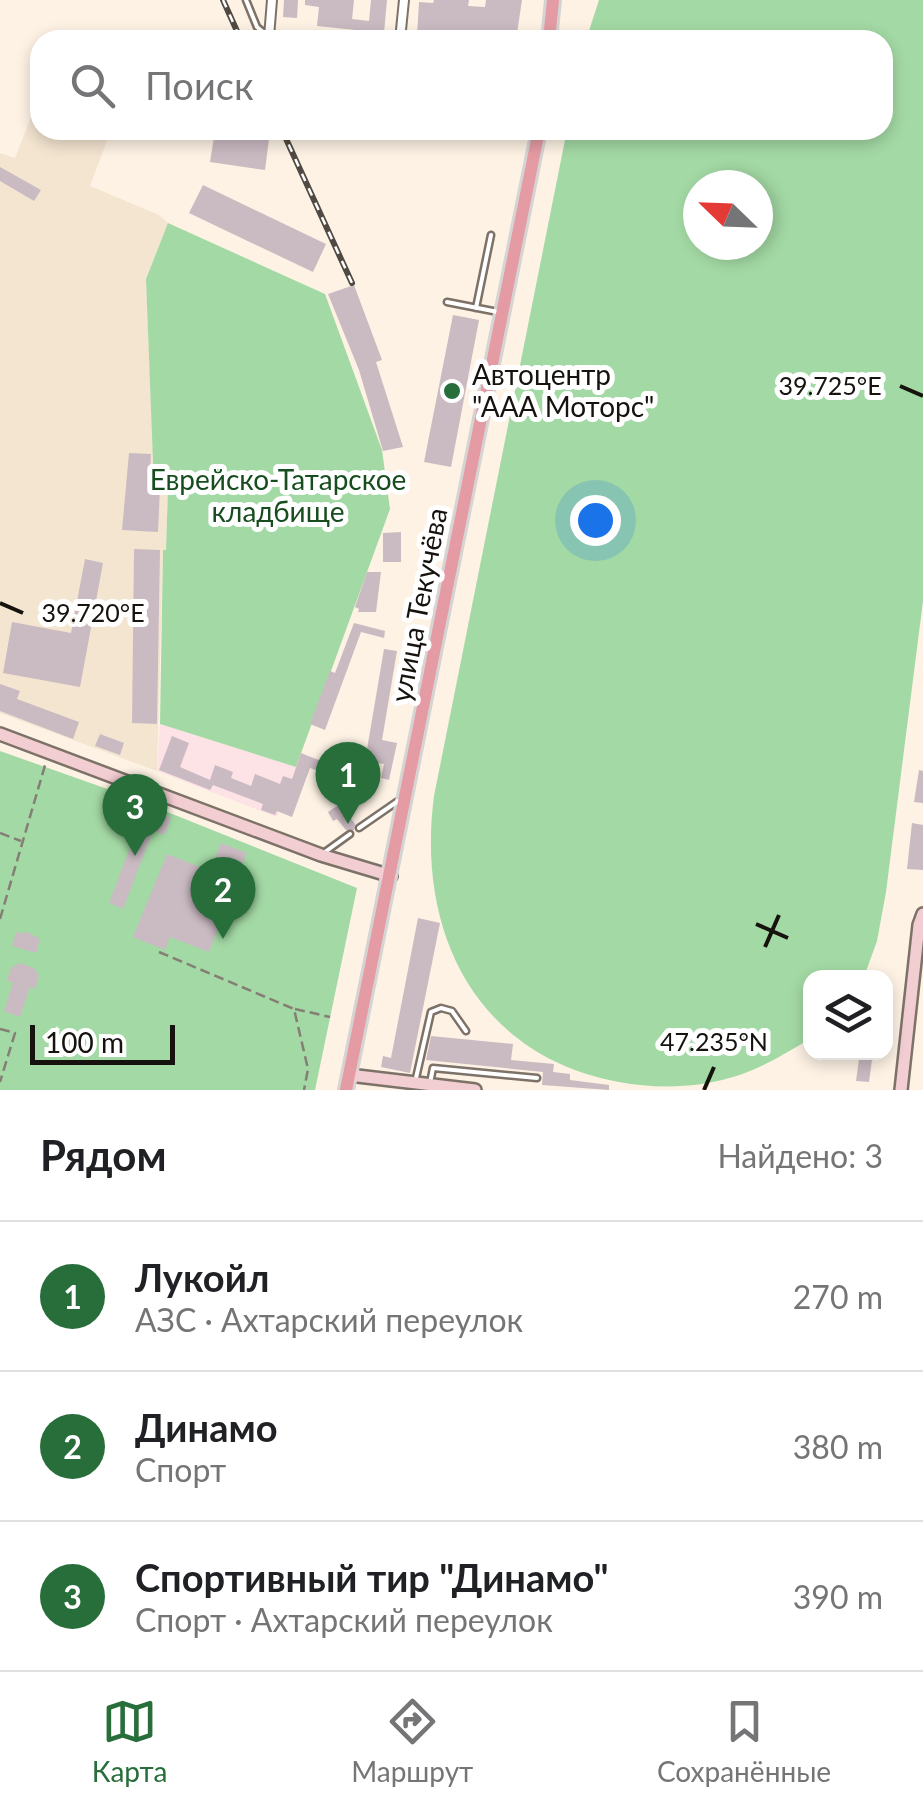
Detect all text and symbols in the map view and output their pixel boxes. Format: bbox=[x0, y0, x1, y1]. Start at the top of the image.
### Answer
search box bbox=[30, 30, 893, 140]
icon: search bbox=[65, 58, 120, 113]
text: Поиск bbox=[145, 62, 254, 108]
north arrow bbox=[683, 170, 773, 260]
place label: Автоцентр "ААА Моторс" bbox=[472, 357, 654, 423]
text: 39.725°E bbox=[778, 370, 882, 400]
marker: Автоцентр "ААА Моторс" bbox=[441, 380, 463, 402]
park label: Еврейско-Татарское кладбище bbox=[150, 462, 406, 528]
your location bbox=[570, 495, 621, 546]
street label: улица Текучёва bbox=[382, 505, 454, 705]
text: 39.720°E bbox=[41, 597, 145, 627]
pin: 1 bbox=[316, 742, 380, 824]
pin: 3 bbox=[102, 774, 168, 856]
pin: 2 bbox=[190, 856, 256, 939]
map controls bbox=[803, 970, 893, 1060]
button: layers bbox=[803, 970, 893, 1060]
scale bar bbox=[30, 1020, 175, 1064]
text: 100 m bbox=[45, 1025, 124, 1059]
text: 47.235°N bbox=[660, 1026, 768, 1056]
text: Рядом bbox=[40, 1130, 167, 1180]
text: Найдено: 3 bbox=[717, 1136, 883, 1175]
text: Лукойл bbox=[135, 1254, 270, 1300]
text: 1 bbox=[63, 1277, 82, 1316]
text: 270 m bbox=[793, 1277, 883, 1316]
text: АЗС · Ахтарский переулок bbox=[135, 1300, 523, 1339]
text: Динамо bbox=[135, 1404, 278, 1450]
text: 2 bbox=[63, 1427, 82, 1466]
text: 380 m bbox=[793, 1427, 883, 1466]
text: Спорт bbox=[135, 1450, 226, 1489]
text: Спортивный тир "Динамо" bbox=[135, 1554, 608, 1600]
text: 3 bbox=[63, 1577, 82, 1616]
text: 390 m bbox=[793, 1577, 883, 1616]
text: Спорт · Ахтарский переулок bbox=[135, 1600, 553, 1639]
tab: Карта bbox=[92, 1694, 168, 1788]
tab: Маршрут bbox=[351, 1694, 473, 1788]
tab: Сохранённые bbox=[657, 1694, 831, 1788]

